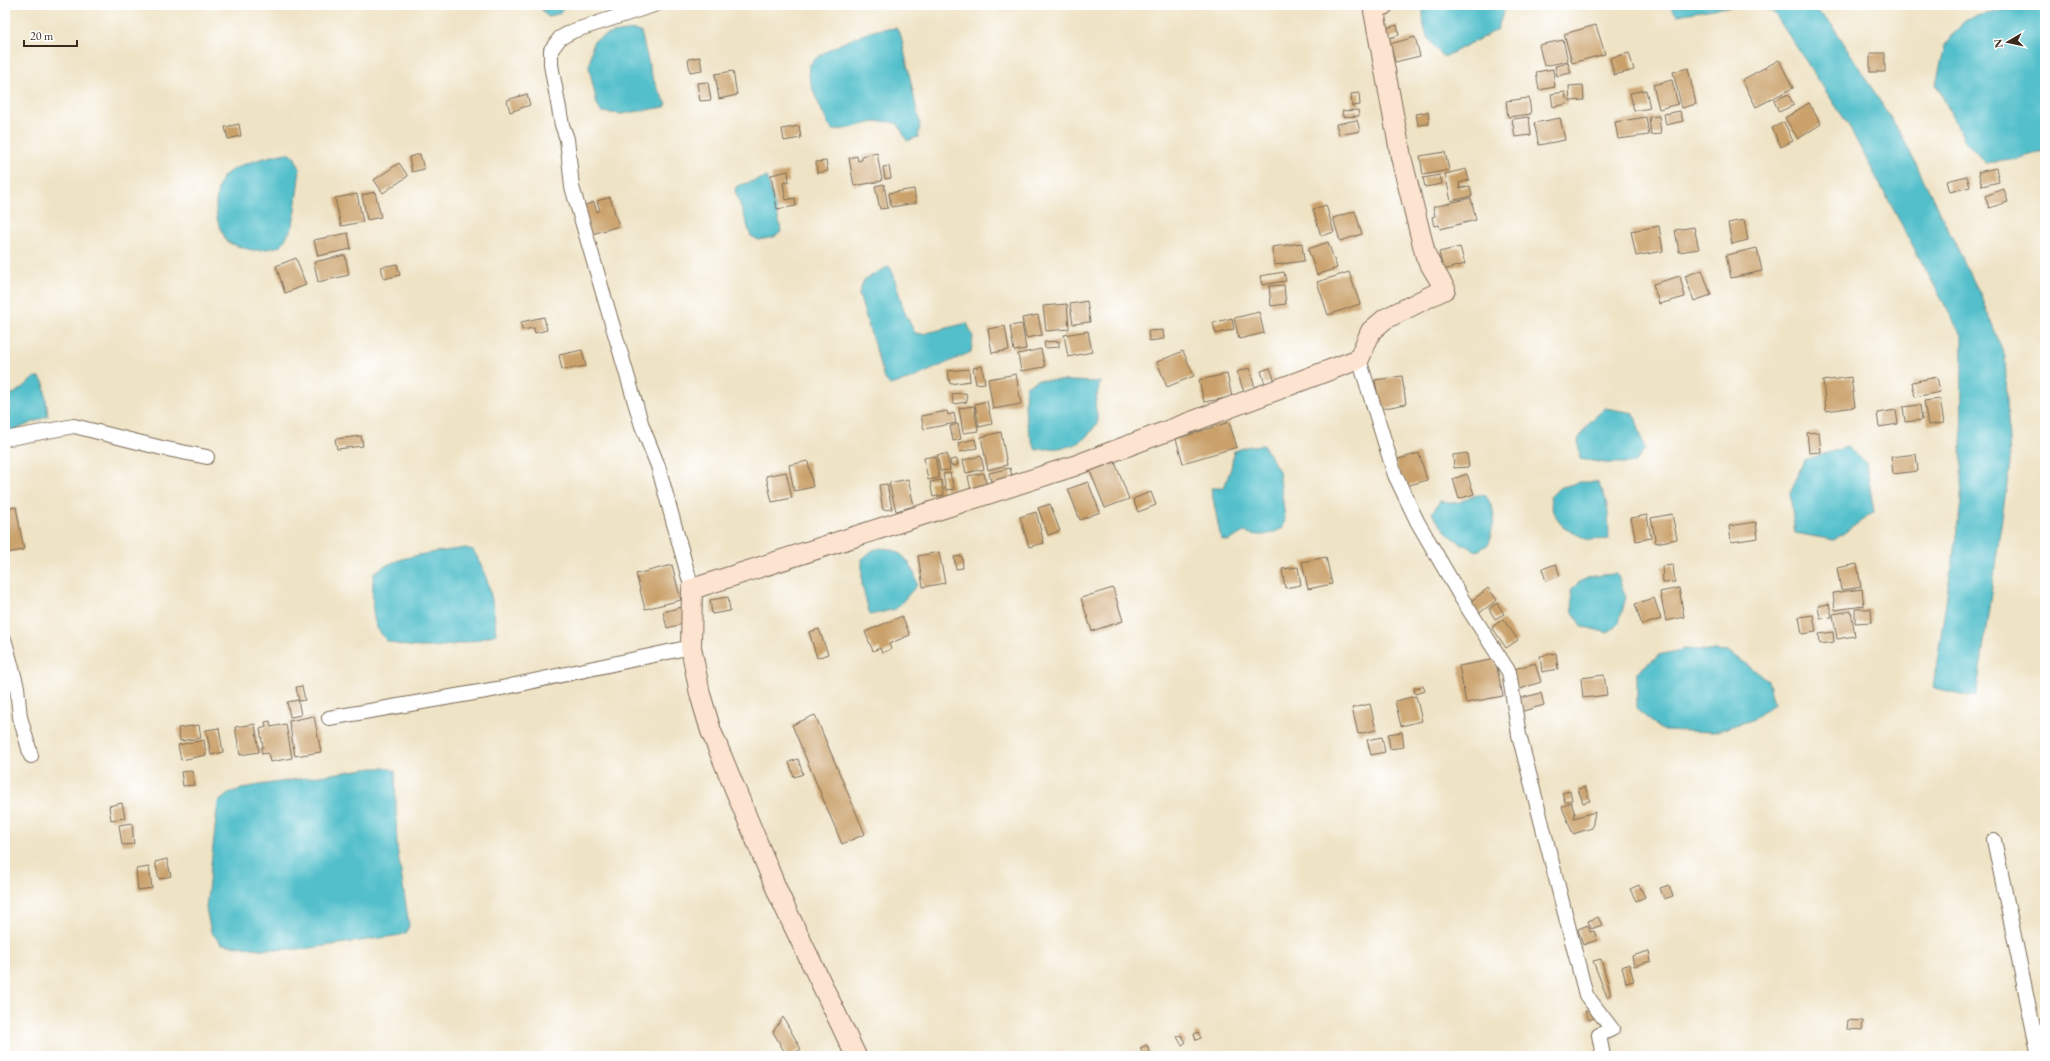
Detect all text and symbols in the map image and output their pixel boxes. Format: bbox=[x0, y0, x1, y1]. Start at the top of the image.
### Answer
scale bar bbox=[24, 22, 77, 48]
north arrow bbox=[1988, 22, 2028, 62]
text: 20 m bbox=[30, 28, 54, 44]
text: N bbox=[1990, 38, 2006, 49]

